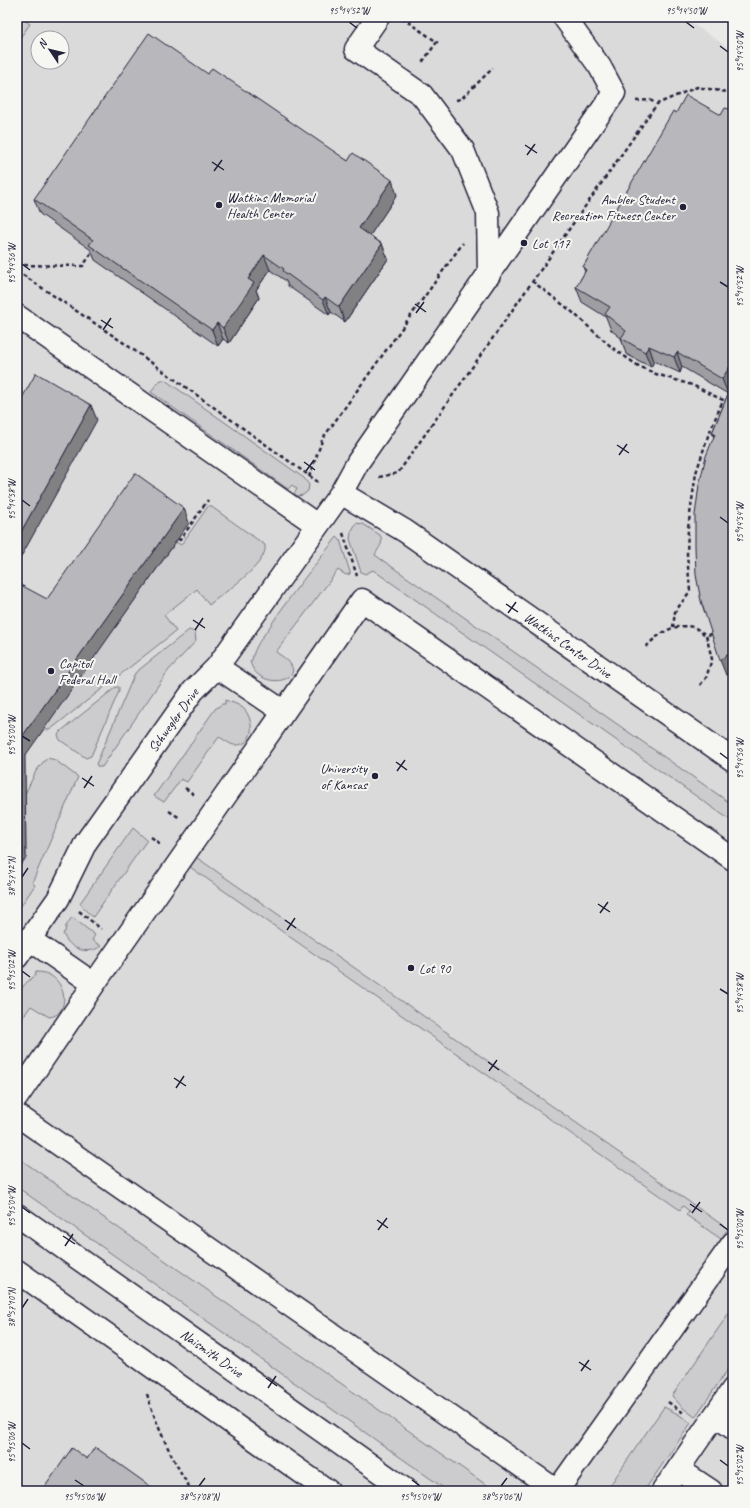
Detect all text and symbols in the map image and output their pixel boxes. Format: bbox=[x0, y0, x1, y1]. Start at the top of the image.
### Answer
text: 95°14'52"W bbox=[329, 4, 371, 17]
text: 95°14'50"W bbox=[666, 4, 708, 17]
north arrow bbox=[30, 30, 70, 70]
text: 95°14'50"W bbox=[733, 30, 746, 72]
text: N bbox=[34, 36, 51, 51]
place label: Watkins Memorial Health Center bbox=[227, 189, 317, 222]
place label: Ambler Student Recreation Fitness Center bbox=[552, 191, 676, 224]
marker: Watkins Memorial Health Center bbox=[214, 200, 224, 210]
marker: Ambler Student Recreation Fitness Center bbox=[678, 202, 688, 212]
place label: Lot 117 bbox=[532, 235, 571, 252]
marker: Lot 117 bbox=[519, 238, 529, 248]
text: 95°14'56"W bbox=[5, 242, 18, 284]
text: 95°14'52"W bbox=[733, 265, 746, 307]
text: 95°14'58"W bbox=[5, 478, 18, 520]
text: 95°14'54"W bbox=[733, 501, 746, 543]
street label: Watkins Center Drive bbox=[521, 609, 616, 683]
place label: Capitol Federal Hall bbox=[59, 655, 118, 688]
marker: Capitol Federal Hall bbox=[46, 666, 56, 676]
street label: Schwegler Drive bbox=[144, 684, 203, 756]
text: 95°15'00"W bbox=[5, 714, 18, 756]
text: 95°14'56"W bbox=[733, 737, 746, 779]
place label: University of Kansas bbox=[320, 760, 368, 793]
marker: University of Kansas bbox=[370, 771, 380, 781]
text: 38°57'12"N bbox=[5, 855, 18, 897]
text: 95°15'02"W bbox=[5, 949, 18, 991]
place label: Lot 90 bbox=[419, 960, 452, 977]
marker: Lot 90 bbox=[406, 963, 416, 973]
text: 95°14'58"W bbox=[733, 972, 746, 1014]
text: 95°15'04"W bbox=[5, 1185, 18, 1227]
text: 95°15'00"W bbox=[733, 1208, 746, 1250]
text: 38°57'10"N bbox=[5, 1286, 18, 1328]
street label: Naismith Drive bbox=[177, 1326, 247, 1382]
text: 95°15'06"W bbox=[5, 1421, 18, 1463]
text: 95°15'02"W bbox=[733, 1444, 746, 1486]
text: 95°15'06"W bbox=[64, 1490, 106, 1503]
text: 38°57'08"N bbox=[179, 1490, 221, 1503]
text: 95°15'04"W bbox=[400, 1490, 442, 1503]
text: 38°57'06"N bbox=[481, 1490, 523, 1503]

